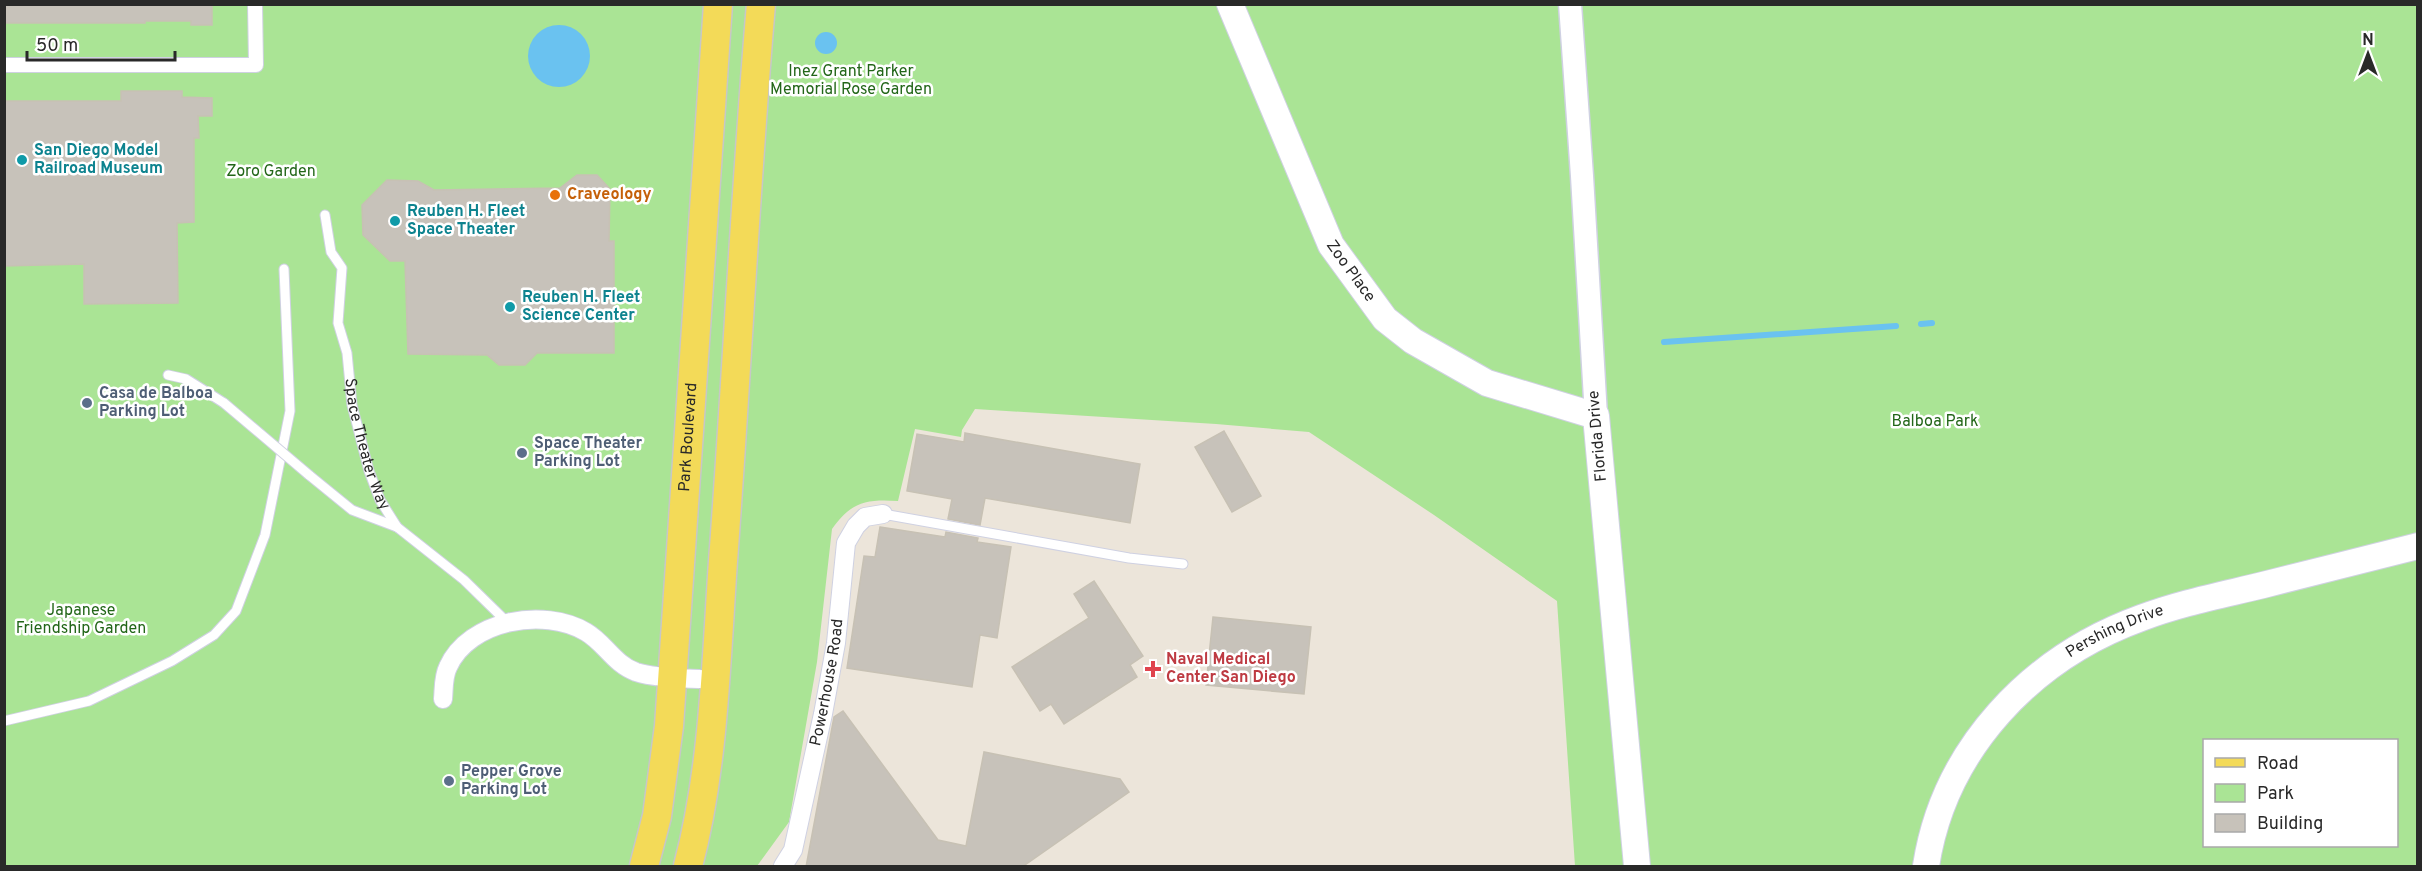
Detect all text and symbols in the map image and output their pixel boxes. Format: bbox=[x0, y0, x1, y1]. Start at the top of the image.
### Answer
scale bar bbox=[27, 24, 176, 62]
north arrow bbox=[2338, 24, 2398, 84]
text: N bbox=[2362, 31, 2374, 51]
text: 50 m bbox=[36, 35, 78, 58]
park label: Inez Grant Parker Memorial Rose Garden bbox=[770, 62, 932, 100]
place label: San Diego Model Railroad Museum bbox=[34, 141, 163, 179]
marker: San Diego Model Railroad Museum bbox=[15, 153, 29, 167]
park label: Zoro Garden bbox=[226, 162, 316, 182]
place label: Craveology bbox=[567, 185, 652, 205]
marker: Craveology bbox=[548, 188, 562, 202]
place label: Reuben H. Fleet Space Theater bbox=[407, 202, 525, 240]
marker: Reuben H. Fleet Space Theater bbox=[388, 214, 402, 228]
street label: Zoo Place bbox=[1321, 237, 1379, 306]
place label: Reuben H. Fleet Science Center bbox=[522, 288, 640, 326]
marker: Reuben H. Fleet Science Center bbox=[503, 300, 517, 314]
street label: Space Theater Way bbox=[339, 377, 394, 514]
street label: Park Boulevard bbox=[675, 382, 702, 492]
place label: Casa de Balboa Parking Lot bbox=[99, 384, 213, 422]
street label: Florida Drive bbox=[1584, 390, 1612, 482]
marker: Casa de Balboa Parking Lot bbox=[80, 396, 94, 410]
park label: Balboa Park bbox=[1892, 412, 1978, 432]
place label: Space Theater Parking Lot bbox=[534, 434, 643, 472]
marker: Space Theater Parking Lot bbox=[515, 446, 529, 460]
park label: Japanese Friendship Garden bbox=[16, 601, 146, 639]
street label: Pershing Drive bbox=[2062, 601, 2166, 663]
street label: Powerhouse Road bbox=[806, 618, 848, 748]
place label: Naval Medical Center San Diego bbox=[1166, 650, 1296, 688]
marker: Naval Medical Center San Diego bbox=[1144, 660, 1162, 678]
legend bbox=[2203, 739, 2398, 847]
text: Road bbox=[2257, 753, 2299, 776]
place label: Pepper Grove Parking Lot bbox=[461, 762, 562, 800]
marker: Pepper Grove Parking Lot bbox=[442, 774, 456, 788]
text: Park bbox=[2257, 783, 2294, 806]
text: Building bbox=[2257, 813, 2323, 836]

